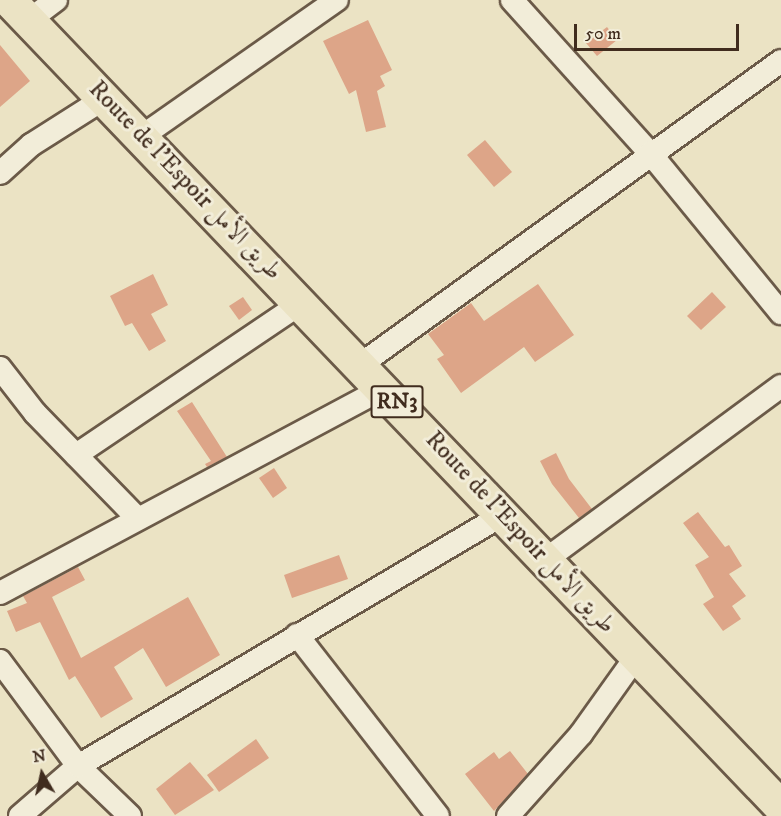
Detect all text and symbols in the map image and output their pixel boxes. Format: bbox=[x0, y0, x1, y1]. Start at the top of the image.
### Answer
scale bar bbox=[577, 12, 742, 50]
text: 50 m bbox=[585, 23, 621, 45]
street label: Route de l’Espoir طريق الأمل bbox=[82, 75, 288, 287]
road number: RN3 bbox=[370, 383, 424, 421]
street label: Route de l’Espoir طريق الأمل bbox=[419, 426, 621, 640]
north arrow bbox=[12, 744, 72, 804]
text: N bbox=[31, 745, 47, 767]

